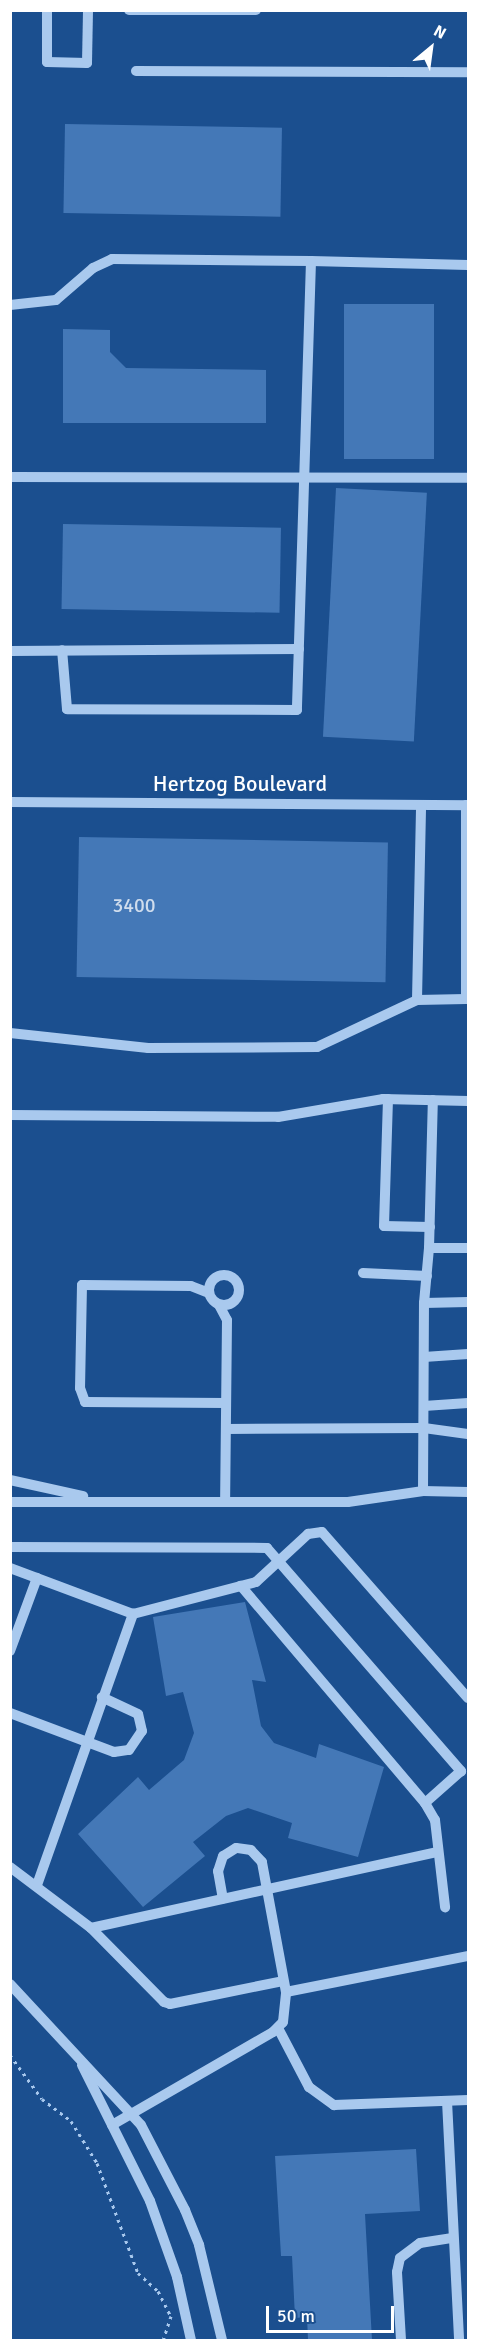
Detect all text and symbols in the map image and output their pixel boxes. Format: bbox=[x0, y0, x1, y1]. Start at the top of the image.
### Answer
north arrow bbox=[401, 18, 461, 78]
text: N bbox=[430, 21, 449, 44]
street label: Hertzog Boulevard bbox=[153, 771, 327, 797]
house number: 3400 bbox=[112, 893, 156, 917]
scale bar bbox=[269, 2294, 396, 2332]
text: 50 m bbox=[277, 2305, 315, 2327]

